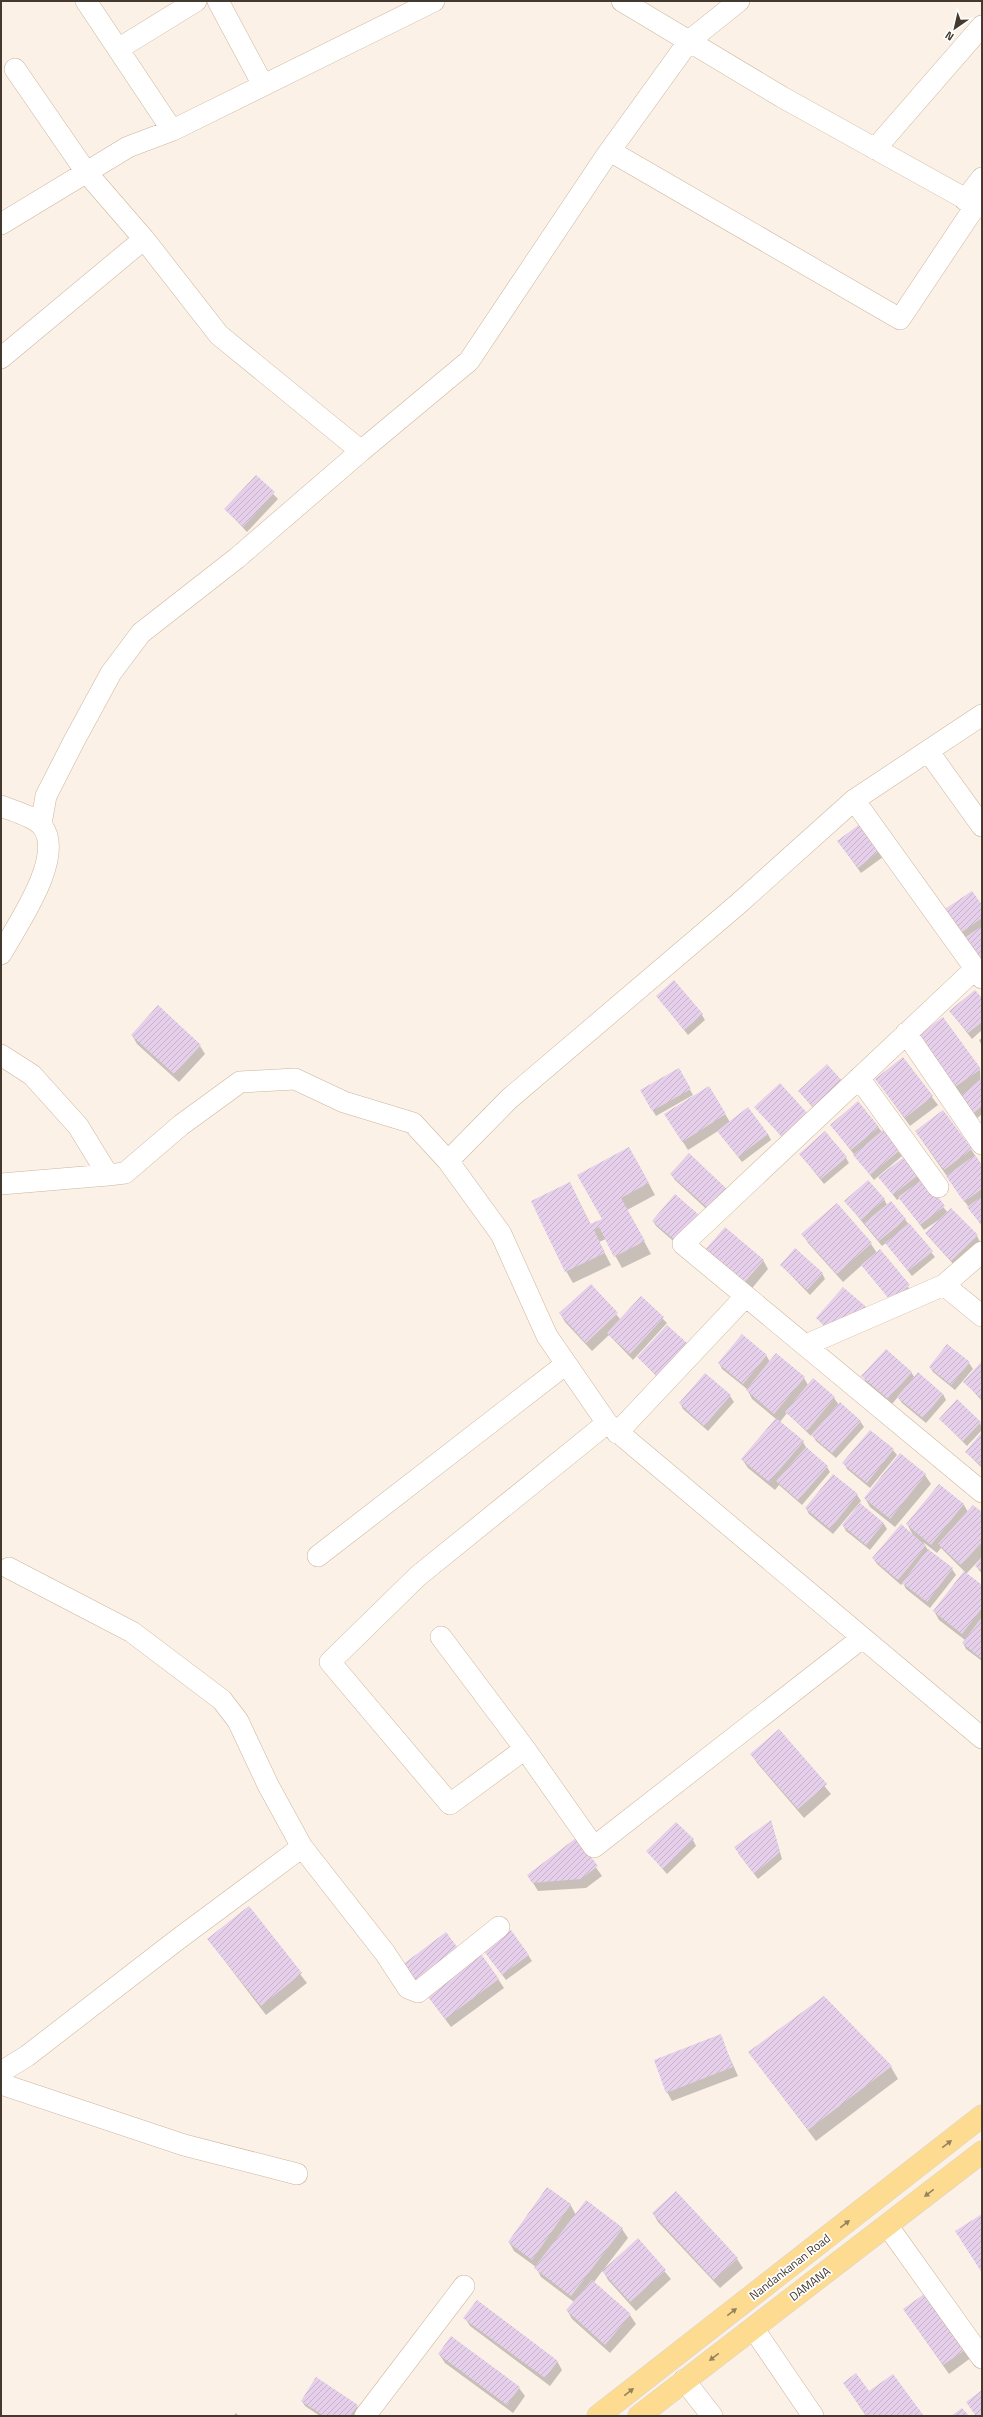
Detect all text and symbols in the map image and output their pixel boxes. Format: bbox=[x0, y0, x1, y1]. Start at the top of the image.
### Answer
north arrow bbox=[935, 8, 975, 48]
text: N bbox=[942, 28, 957, 45]
one-way arrow bbox=[942, 2139, 953, 2148]
one-way arrow bbox=[923, 2189, 934, 2197]
one-way arrow bbox=[840, 2220, 851, 2228]
street label: Nandankanan Road bbox=[745, 2229, 834, 2304]
street label: DAMANA bbox=[785, 2262, 834, 2305]
one-way arrow bbox=[726, 2308, 737, 2317]
one-way arrow bbox=[709, 2353, 720, 2361]
one-way arrow bbox=[623, 2388, 634, 2396]

